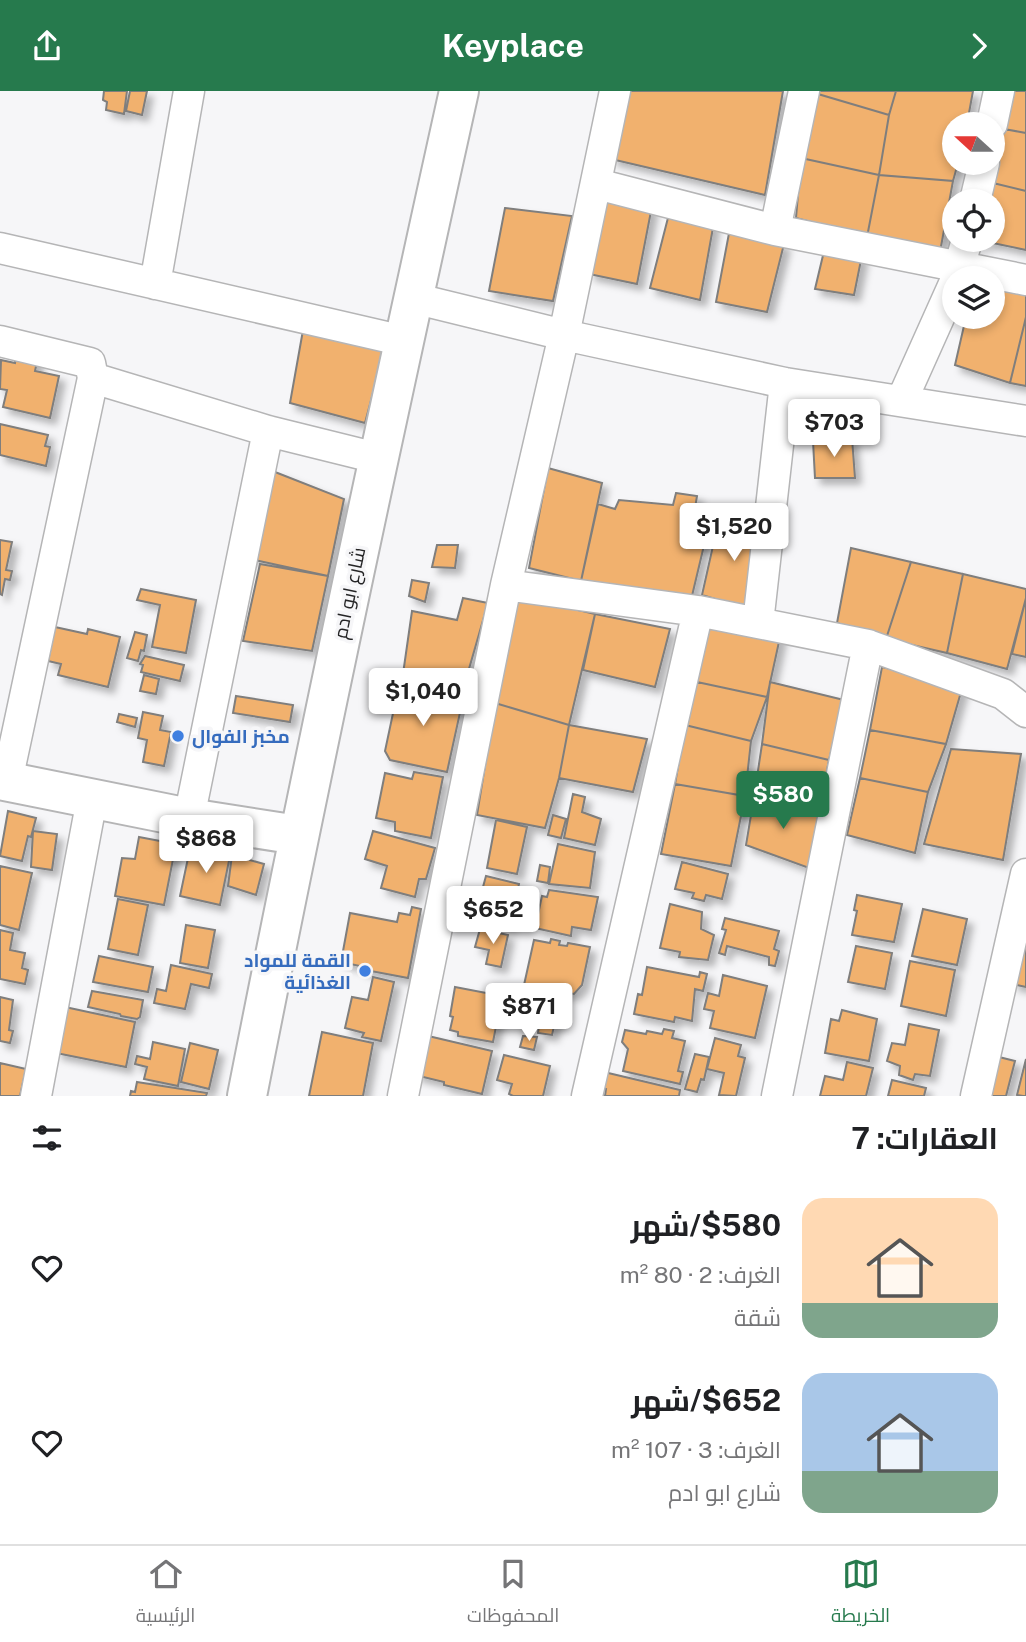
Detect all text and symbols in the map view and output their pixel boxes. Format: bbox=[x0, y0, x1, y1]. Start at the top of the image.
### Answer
icon: share bbox=[28, 27, 66, 65]
text: Keyplace bbox=[442, 27, 584, 64]
icon: forward bbox=[960, 27, 998, 65]
north arrow bbox=[942, 112, 1004, 175]
map controls bbox=[942, 112, 1005, 329]
button: locate bbox=[942, 189, 1005, 252]
button: layers bbox=[942, 266, 1005, 329]
pin: $703 bbox=[793, 399, 875, 459]
text: $703 bbox=[804, 408, 864, 435]
pin: $1,520 bbox=[677, 503, 791, 563]
text: $1,520 bbox=[696, 512, 772, 539]
street label: شارع ابو ادم bbox=[329, 545, 372, 642]
pin: $1,040 bbox=[366, 669, 480, 728]
text: $1,040 bbox=[385, 677, 461, 704]
place label: مخبز الفوال bbox=[192, 725, 290, 749]
marker: مخبز الفوال bbox=[170, 728, 186, 744]
pin: $580 bbox=[742, 771, 824, 831]
text: $580 bbox=[752, 780, 814, 807]
pin: $868 bbox=[165, 815, 247, 875]
text: $868 bbox=[175, 824, 237, 851]
pin: $652 bbox=[452, 887, 534, 946]
text: $652 bbox=[463, 895, 523, 922]
place label: القمة للمواد الغذائية bbox=[244, 949, 351, 993]
marker: القمة للمواد الغذائية bbox=[357, 963, 373, 979]
pin: $871 bbox=[488, 983, 570, 1043]
text: $871 bbox=[501, 992, 557, 1019]
icon: filters bbox=[28, 1119, 66, 1157]
text: العقارات: 7 bbox=[851, 1120, 998, 1156]
text: $580/شهر bbox=[631, 1207, 781, 1243]
icon: home bbox=[858, 1226, 942, 1310]
icon: heart bbox=[28, 1249, 66, 1287]
text: الغرف: 2 · 80 m² bbox=[620, 1261, 781, 1288]
text: شقة bbox=[734, 1304, 781, 1331]
text: $652/شهر bbox=[631, 1382, 781, 1418]
icon: home bbox=[858, 1401, 942, 1485]
icon: heart bbox=[28, 1424, 66, 1462]
text: الغرف: 3 · 107 m² bbox=[611, 1436, 781, 1463]
text: شارع ابو ادم bbox=[668, 1479, 781, 1506]
tab: الرئيسية bbox=[136, 1555, 195, 1633]
tab: المحفوظات bbox=[467, 1555, 559, 1633]
tab: الخريطة bbox=[831, 1555, 890, 1633]

